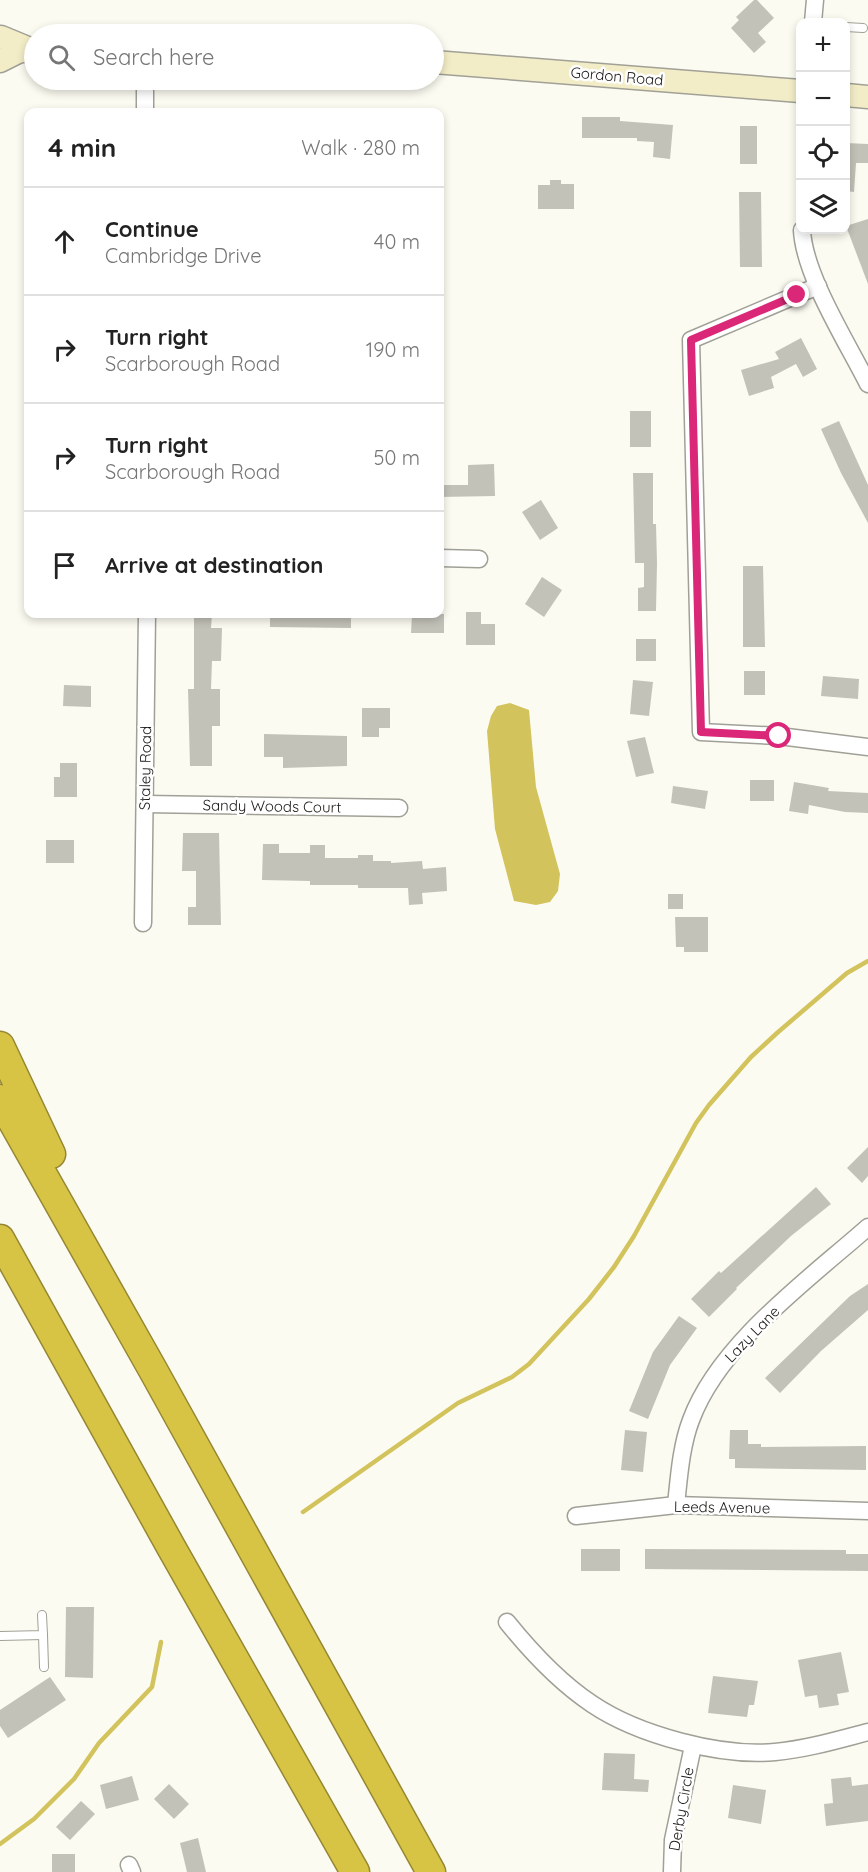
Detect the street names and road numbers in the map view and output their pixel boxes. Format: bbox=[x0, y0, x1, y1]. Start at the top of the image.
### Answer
street label: Gordon Road bbox=[570, 62, 664, 90]
street label: Staley Road bbox=[135, 726, 155, 810]
street label: Sandy Woods Court bbox=[202, 795, 342, 817]
street label: Lazy Lane bbox=[720, 1302, 784, 1366]
street label: Leeds Avenue bbox=[674, 1497, 770, 1517]
street label: Derby Circle bbox=[664, 1766, 698, 1852]

